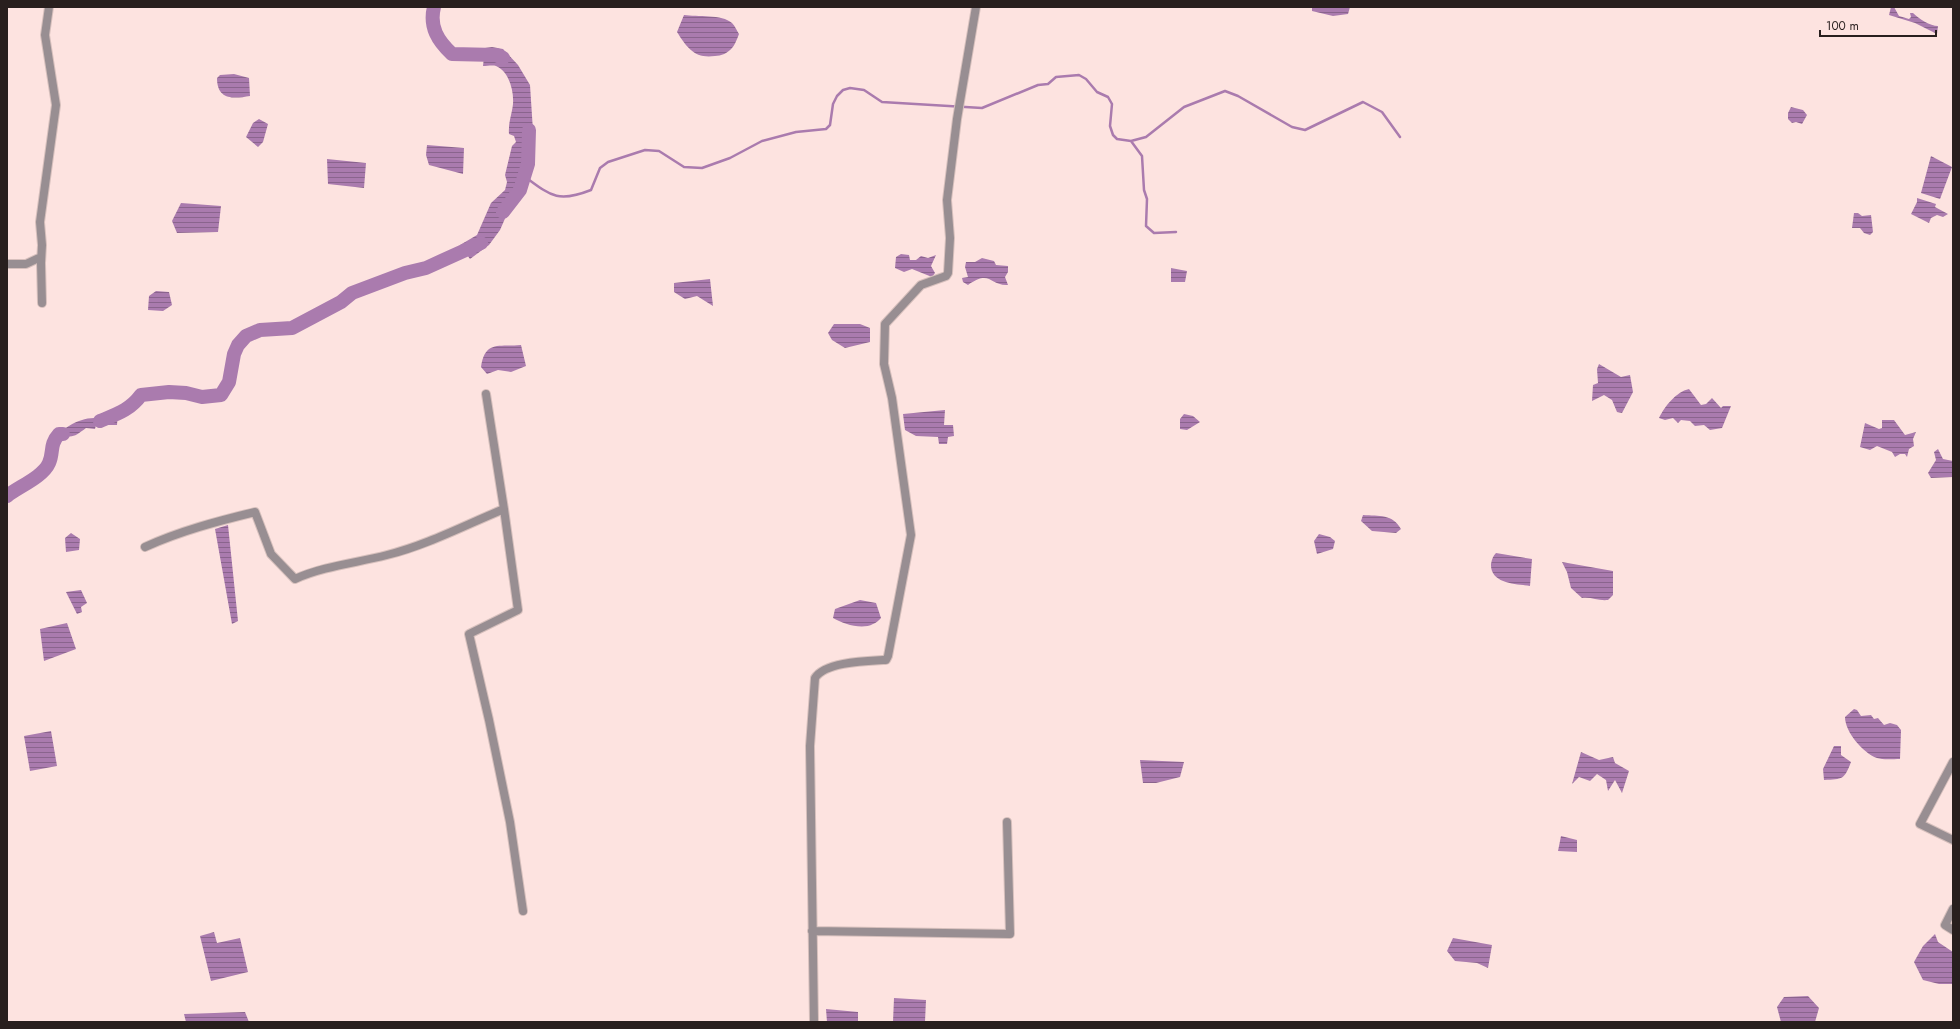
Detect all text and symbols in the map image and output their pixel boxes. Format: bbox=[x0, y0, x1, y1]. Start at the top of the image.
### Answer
scale bar bbox=[1820, 12, 1936, 38]
text: 100 m bbox=[1826, 17, 1859, 35]

